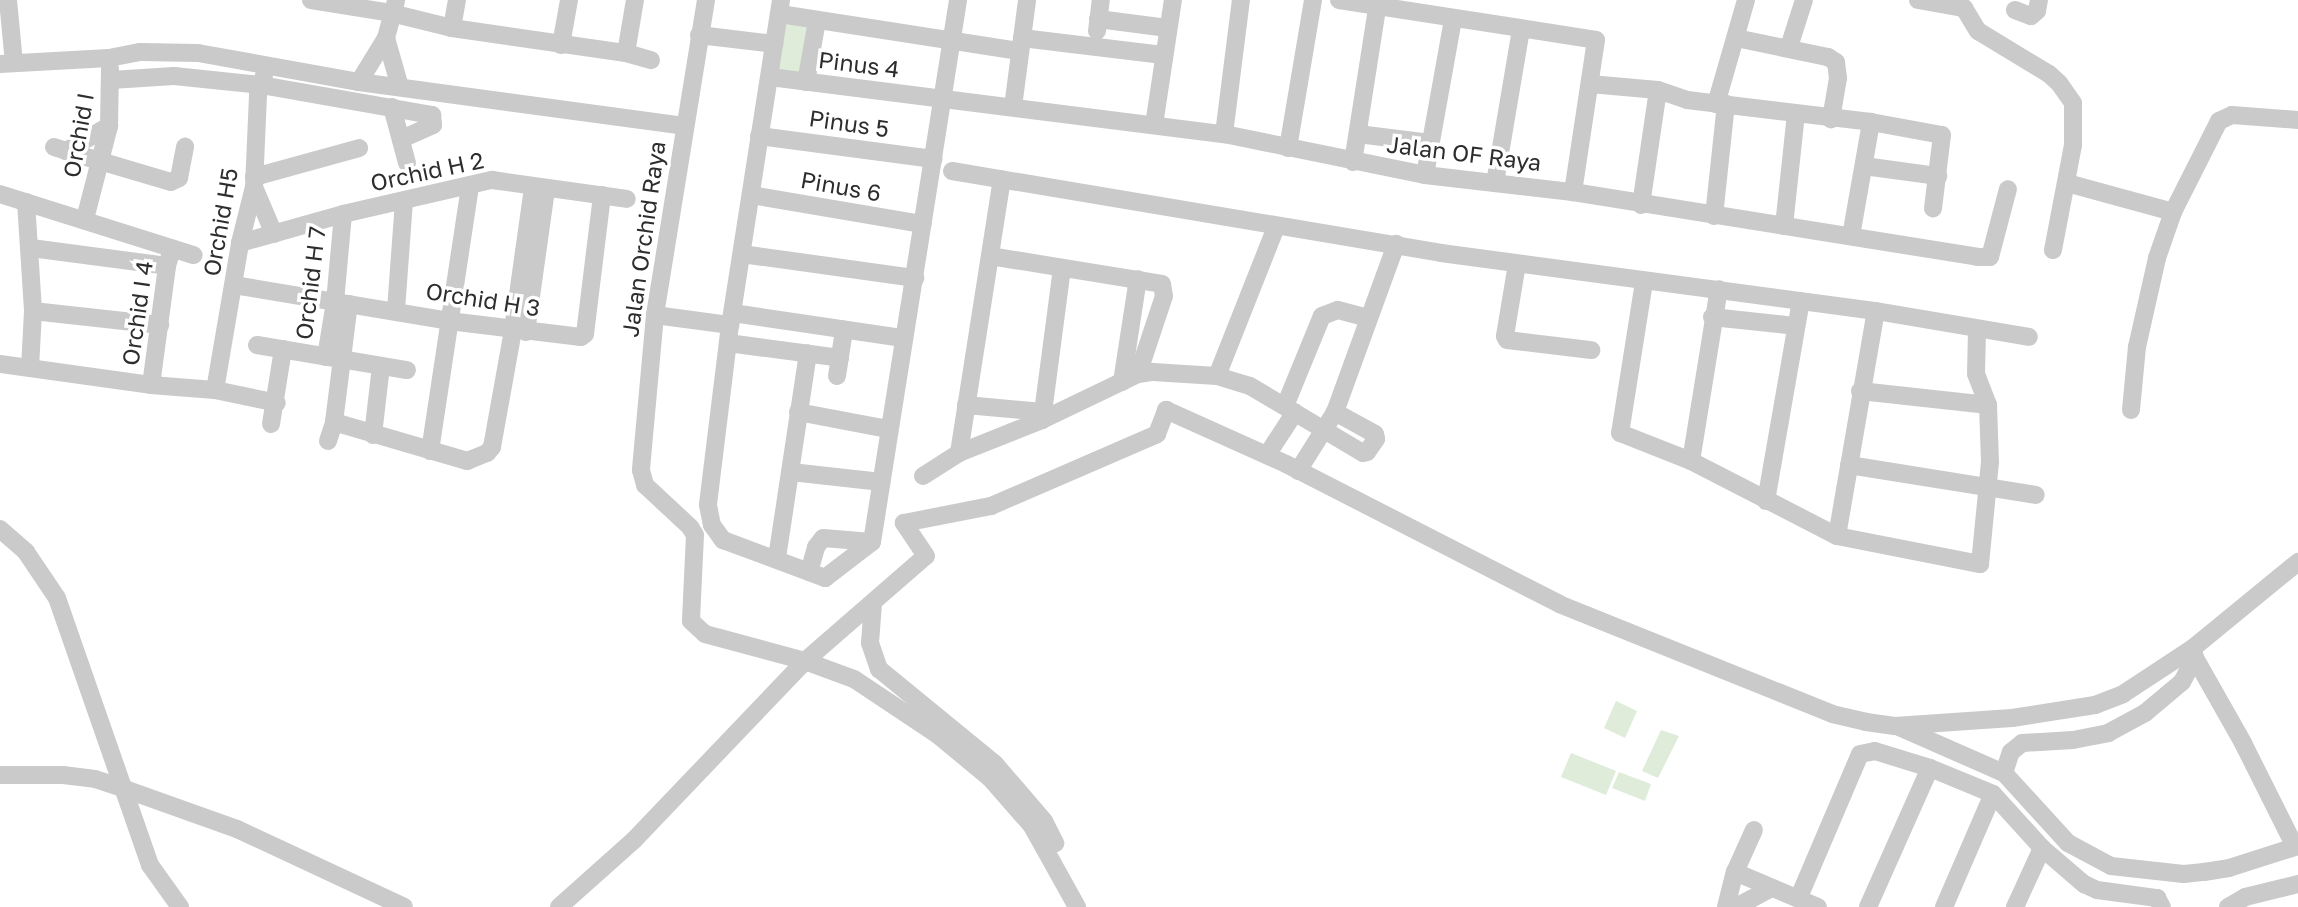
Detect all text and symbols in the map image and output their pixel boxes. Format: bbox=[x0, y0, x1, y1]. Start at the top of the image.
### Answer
street label: Pinus 4 bbox=[817, 45, 901, 83]
street label: Orchid I bbox=[57, 90, 99, 180]
street label: Pinus 5 bbox=[807, 104, 891, 142]
street label: Jalan OF Raya bbox=[1385, 130, 1543, 176]
street label: Jalan Orchid Raya bbox=[616, 139, 670, 339]
street label: Orchid H 2 bbox=[368, 146, 486, 196]
street label: Pinus 6 bbox=[799, 165, 883, 207]
street label: Orchid H5 bbox=[197, 166, 243, 278]
street label: Orchid H 7 bbox=[289, 225, 331, 341]
street label: Orchid I 4 bbox=[116, 259, 158, 367]
street label: Orchid H 3 bbox=[424, 276, 542, 322]

